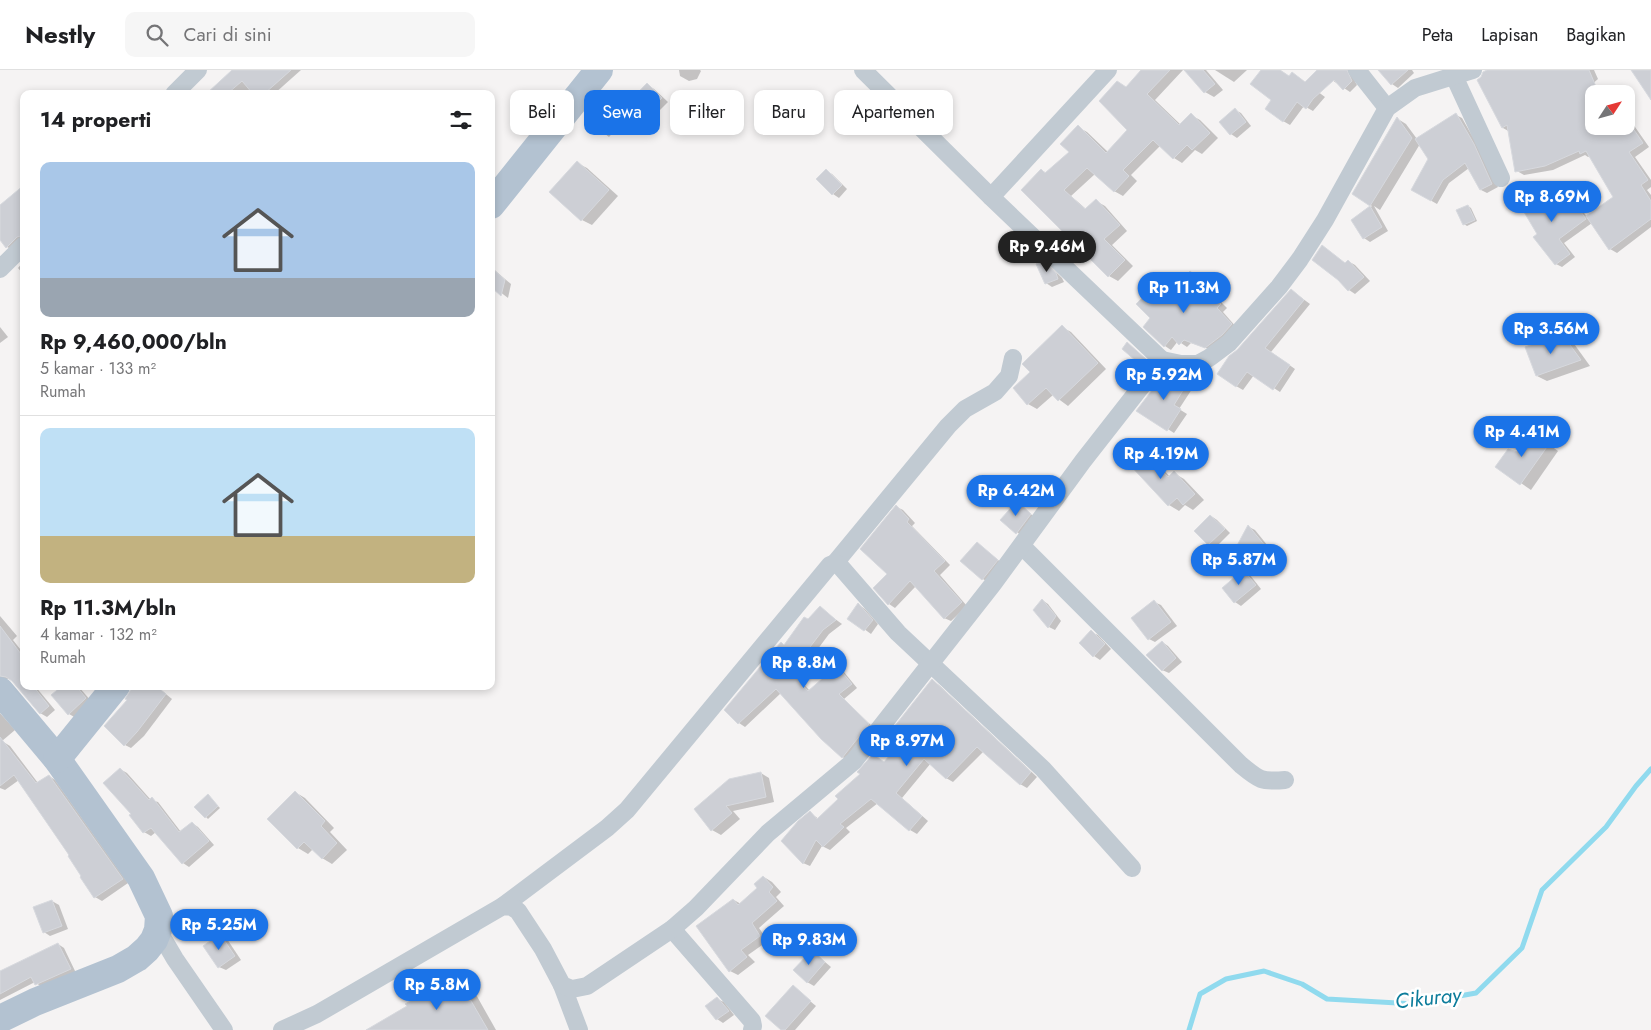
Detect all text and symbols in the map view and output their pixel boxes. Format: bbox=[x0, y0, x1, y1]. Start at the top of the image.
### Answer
search box bbox=[125, 12, 475, 57]
text: Nestly bbox=[25, 17, 95, 52]
icon: search bbox=[143, 21, 171, 49]
text: Cari di sini bbox=[183, 21, 272, 48]
text: Peta bbox=[1422, 22, 1453, 48]
text: Lapisan bbox=[1481, 22, 1538, 48]
text: Bagikan bbox=[1566, 22, 1626, 48]
north arrow bbox=[1585, 85, 1635, 135]
map controls bbox=[1585, 85, 1635, 135]
chip: Beli bbox=[510, 90, 574, 135]
chip: Sewa bbox=[584, 90, 660, 135]
chip: Filter bbox=[670, 90, 744, 135]
chip: Baru bbox=[754, 90, 824, 135]
chip: Apartemen bbox=[834, 90, 953, 135]
text: 14 properti bbox=[40, 105, 151, 135]
icon: filters bbox=[447, 106, 475, 134]
pin: Rp 8.69M bbox=[1500, 180, 1604, 223]
text: Rp 8.69M bbox=[1514, 185, 1590, 208]
icon: home bbox=[213, 195, 303, 285]
pin: Rp 9.46M bbox=[995, 230, 1099, 273]
text: Rp 9.46M bbox=[1009, 235, 1085, 258]
pin: Rp 11.3M bbox=[1132, 272, 1236, 314]
text: Rp 11.3M bbox=[1149, 276, 1219, 299]
pin: Rp 3.56M bbox=[1499, 312, 1603, 355]
text: Rp 3.56M bbox=[1513, 317, 1589, 340]
text: Rp 9,460,000/bln bbox=[40, 327, 227, 357]
text: 5 kamar · 133 m² bbox=[40, 357, 156, 380]
pin: Rp 5.92M bbox=[1112, 358, 1216, 401]
text: Rp 5.92M bbox=[1126, 363, 1202, 386]
text: Rumah bbox=[40, 380, 86, 403]
pin: Rp 4.41M bbox=[1470, 416, 1574, 458]
text: Rp 4.41M bbox=[1485, 420, 1559, 443]
pin: Rp 4.19M bbox=[1109, 438, 1213, 480]
text: Rp 4.19M bbox=[1124, 442, 1198, 465]
icon: home bbox=[213, 460, 303, 550]
pin: Rp 6.42M bbox=[964, 474, 1068, 517]
text: Rp 6.42M bbox=[978, 479, 1054, 502]
pin: Rp 5.87M bbox=[1187, 544, 1291, 586]
text: Rp 5.87M bbox=[1202, 548, 1276, 571]
text: Rp 11.3M/bln bbox=[40, 593, 176, 623]
text: 4 kamar · 132 m² bbox=[40, 623, 157, 646]
text: Rumah bbox=[40, 646, 86, 669]
pin: Rp 8.8M bbox=[758, 646, 850, 689]
text: Rp 8.8M bbox=[772, 651, 836, 674]
pin: Rp 8.97M bbox=[855, 724, 959, 767]
text: Rp 8.97M bbox=[870, 729, 944, 752]
pin: Rp 5.25M bbox=[167, 908, 271, 951]
text: Rp 5.25M bbox=[181, 913, 257, 936]
pin: Rp 9.83M bbox=[757, 924, 861, 966]
text: Rp 9.83M bbox=[772, 928, 846, 951]
pin: Rp 5.8M bbox=[391, 968, 483, 1011]
text: Rp 5.8M bbox=[405, 973, 469, 996]
water label: Cikuray bbox=[1394, 979, 1464, 1016]

